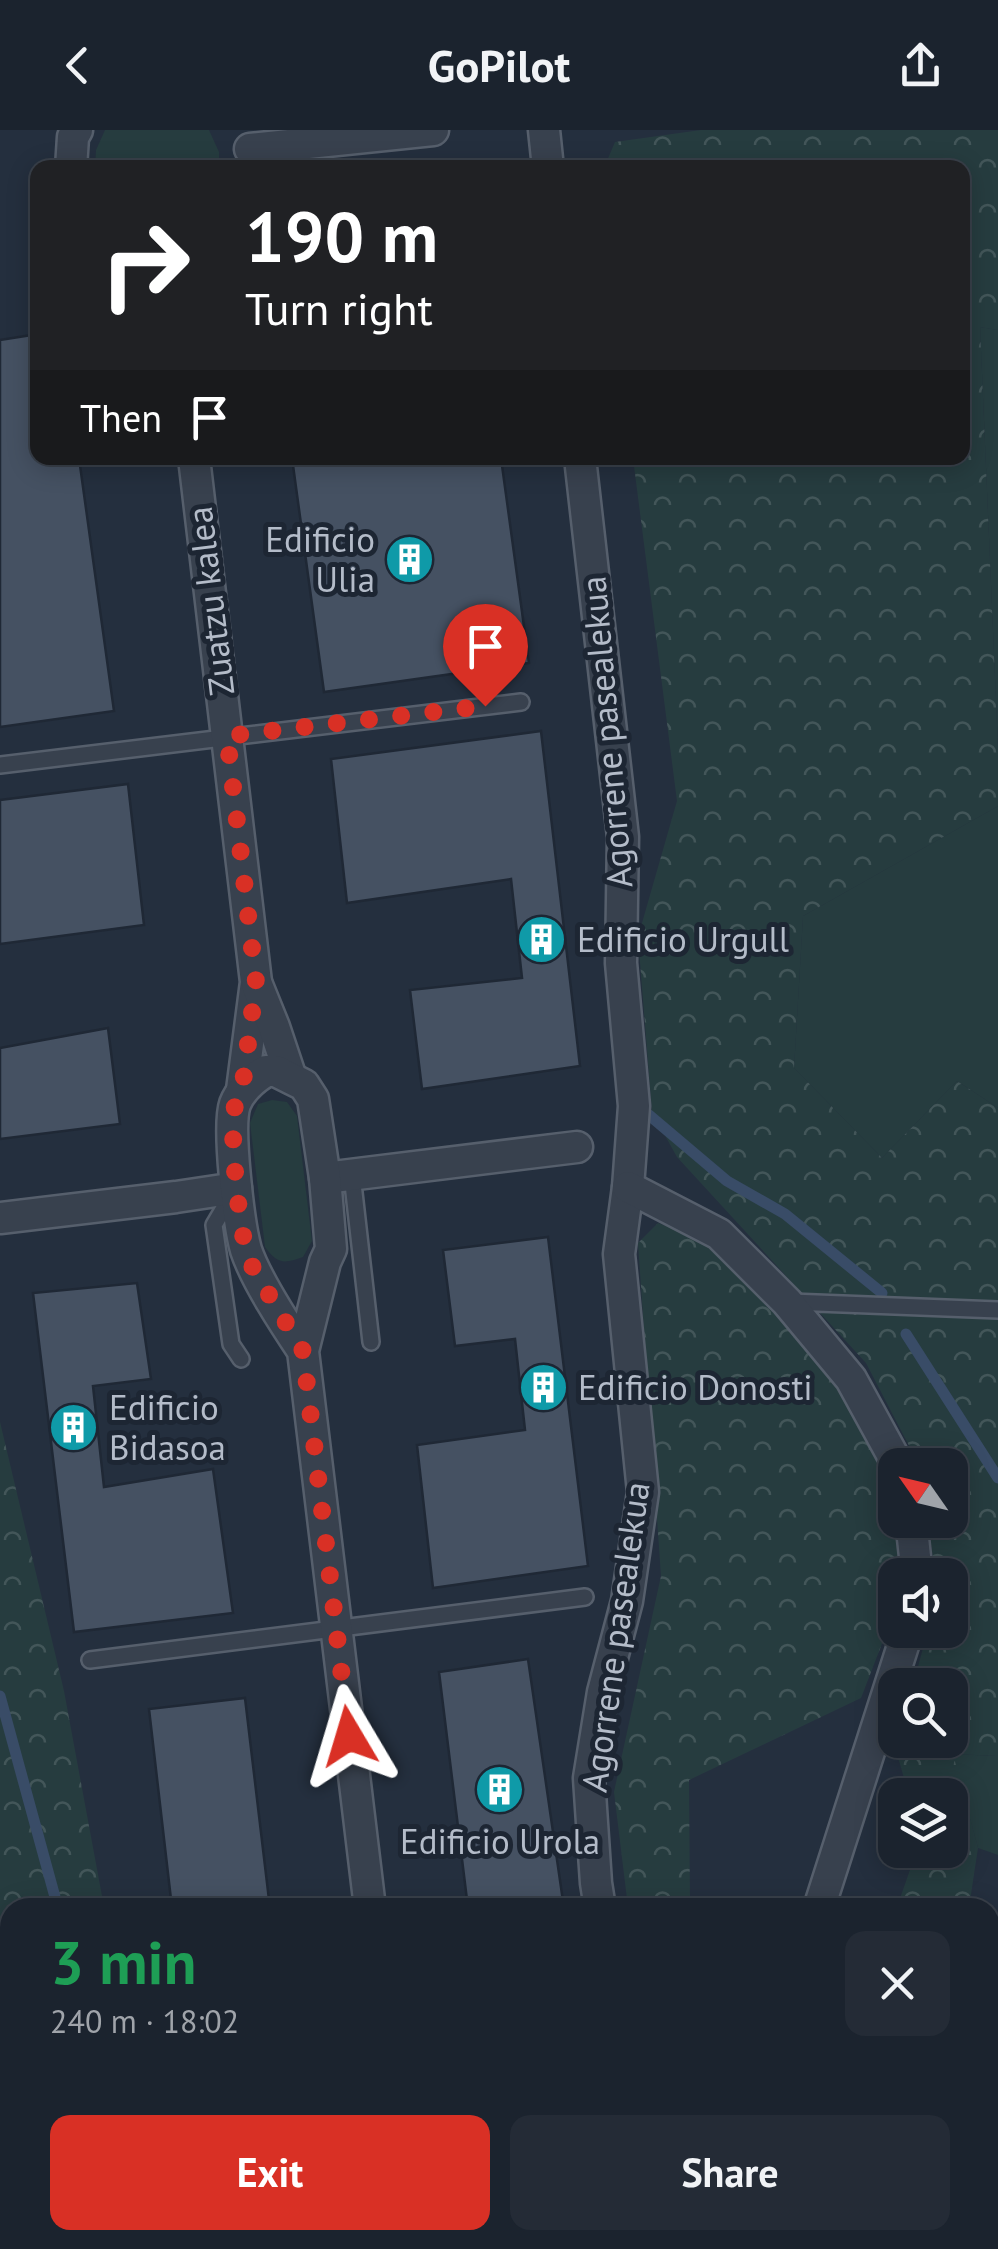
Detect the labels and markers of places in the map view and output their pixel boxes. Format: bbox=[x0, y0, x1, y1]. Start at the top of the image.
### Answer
place label: Edificio Ulia bbox=[265, 516, 375, 602]
building icon: Edificio Ulia bbox=[384, 534, 436, 586]
pin bbox=[443, 604, 528, 707]
building icon: Edificio Urgull bbox=[516, 914, 568, 966]
place label: Edificio Urgull bbox=[577, 916, 789, 962]
building icon: Edificio Donosti bbox=[517, 1362, 569, 1414]
place label: Edificio Donosti bbox=[578, 1364, 813, 1410]
place label: Edificio Bidasoa bbox=[109, 1384, 226, 1470]
building icon: Edificio Bidasoa bbox=[48, 1402, 100, 1454]
building icon: Edificio Urola bbox=[474, 1764, 526, 1816]
place label: Edificio Urola bbox=[400, 1818, 600, 1864]

